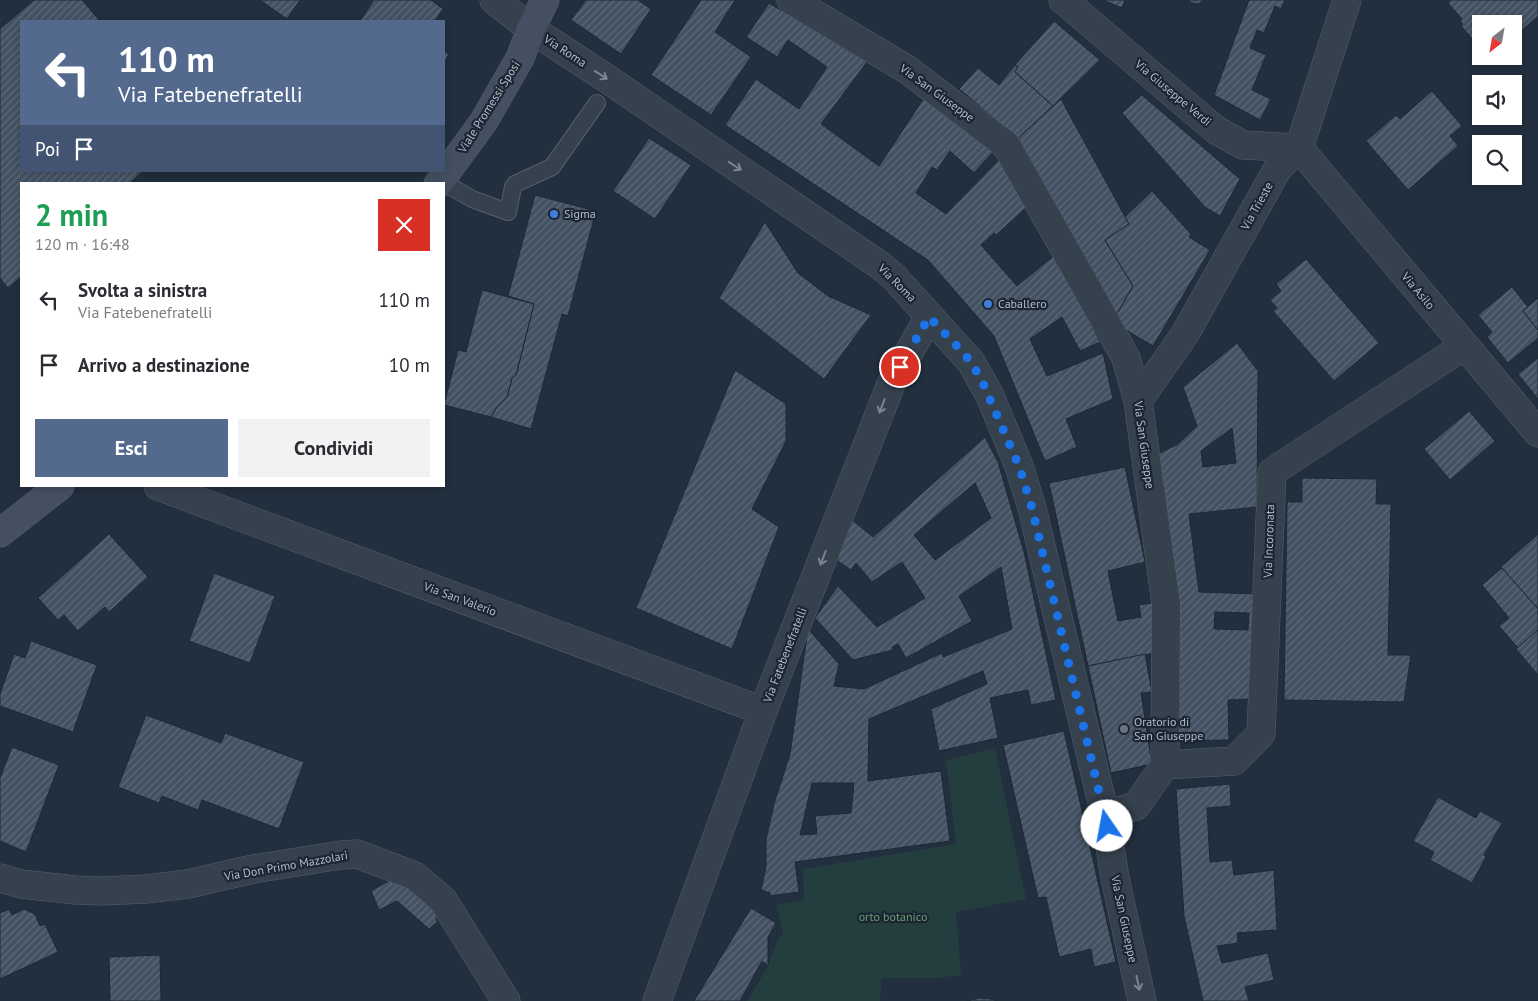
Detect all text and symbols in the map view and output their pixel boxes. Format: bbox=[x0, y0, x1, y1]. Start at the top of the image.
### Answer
north arrow bbox=[1472, 15, 1522, 65]
map controls bbox=[1472, 15, 1522, 185]
street label: Via Roma bbox=[540, 31, 589, 70]
text: 110 m bbox=[118, 36, 215, 82]
icon: left bbox=[35, 40, 100, 105]
street label: Via Giuseppe Verdi bbox=[1131, 56, 1215, 129]
street label: Viale Promessi Sposi bbox=[454, 58, 523, 156]
street label: Via San Giuseppe bbox=[896, 60, 978, 125]
one-way arrow bbox=[593, 70, 607, 80]
button: sound bbox=[1472, 75, 1522, 125]
text: Via Fatebenefratelli bbox=[118, 80, 303, 108]
icon: arrive bbox=[70, 135, 98, 163]
button: search bbox=[1472, 135, 1522, 185]
text: Poi bbox=[35, 137, 60, 161]
one-way arrow bbox=[728, 161, 742, 171]
street label: Via Trieste bbox=[1237, 179, 1276, 233]
text: 2 min bbox=[35, 195, 108, 234]
button: close bbox=[378, 199, 430, 251]
place label: Sigma bbox=[564, 206, 596, 221]
marker: Sigma bbox=[548, 208, 560, 220]
text: 120 m · 16:48 bbox=[35, 234, 130, 254]
street label: Via Roma bbox=[874, 260, 920, 305]
street label: Via Asilo bbox=[1398, 268, 1438, 312]
text: Svolta a sinistra bbox=[78, 278, 207, 302]
icon: left bbox=[35, 286, 63, 314]
text: 110 m bbox=[378, 288, 430, 312]
place label: Caballero bbox=[998, 296, 1047, 311]
marker: Caballero bbox=[982, 298, 994, 310]
text: Via Fatebenefratelli bbox=[78, 302, 212, 322]
pin bbox=[879, 346, 921, 388]
icon: arrive bbox=[35, 351, 63, 379]
text: Arrivo a destinazione bbox=[78, 353, 250, 377]
text: 10 m bbox=[389, 353, 430, 377]
icon: arrive bbox=[886, 353, 914, 381]
one-way arrow bbox=[877, 398, 886, 414]
street label: Via San Giuseppe bbox=[1131, 399, 1158, 490]
button: Esci bbox=[35, 419, 228, 477]
button: Condividi bbox=[238, 419, 430, 477]
street label: Via Incoronata bbox=[1260, 504, 1277, 579]
one-way arrow bbox=[818, 550, 827, 565]
street label: Via San Valerio bbox=[421, 578, 499, 619]
street label: Via Fatebenefratelli bbox=[759, 605, 810, 705]
place label: Oratorio di San Giuseppe bbox=[1134, 714, 1203, 743]
marker: Oratorio di San Giuseppe bbox=[1118, 723, 1130, 735]
position arrow bbox=[1080, 799, 1132, 851]
street label: Via Don Primo Mazzolari bbox=[222, 847, 349, 884]
street label: Via San Giuseppe bbox=[1108, 873, 1141, 964]
park label: orto botanico bbox=[859, 909, 927, 924]
one-way arrow bbox=[1134, 975, 1143, 991]

